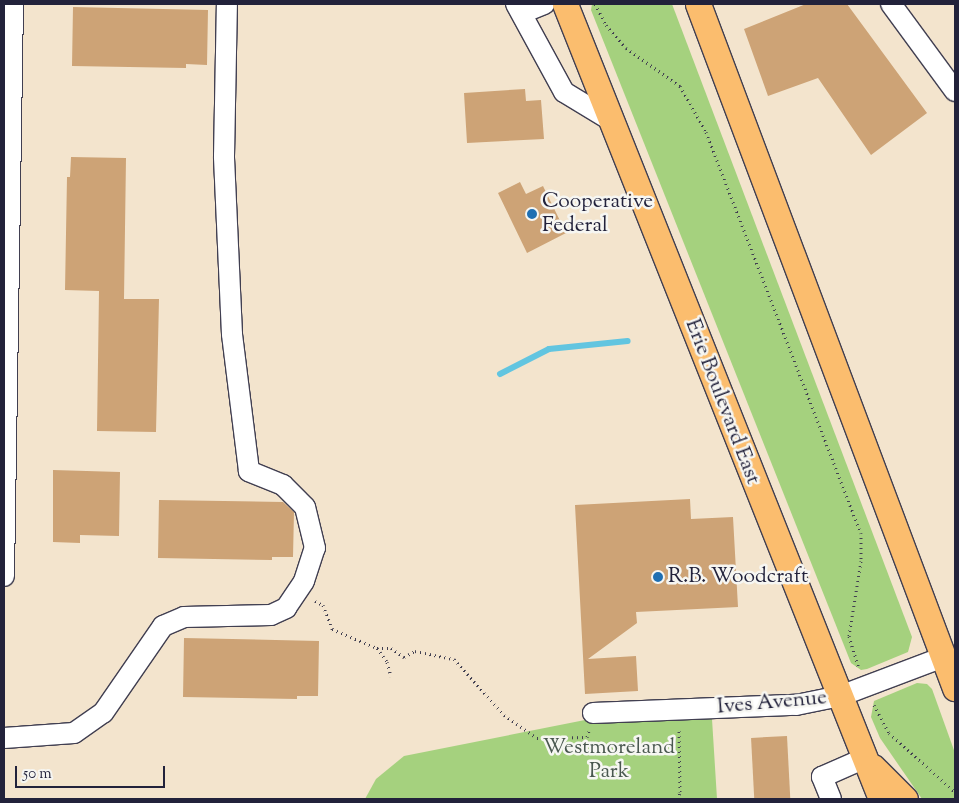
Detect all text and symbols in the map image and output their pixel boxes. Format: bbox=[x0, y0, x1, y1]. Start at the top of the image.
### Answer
place label: Cooperative Federal bbox=[542, 189, 653, 239]
marker: Cooperative Federal bbox=[526, 208, 538, 220]
street label: Erie Boulevard East bbox=[679, 316, 765, 488]
place label: R.B. Woodcraft bbox=[668, 564, 808, 590]
marker: R.B. Woodcraft bbox=[652, 571, 664, 583]
street label: Ives Avenue bbox=[716, 686, 828, 720]
park label: Westmoreland Park bbox=[543, 735, 675, 785]
scale bar bbox=[18, 756, 168, 788]
text: 50 m bbox=[23, 764, 52, 785]

